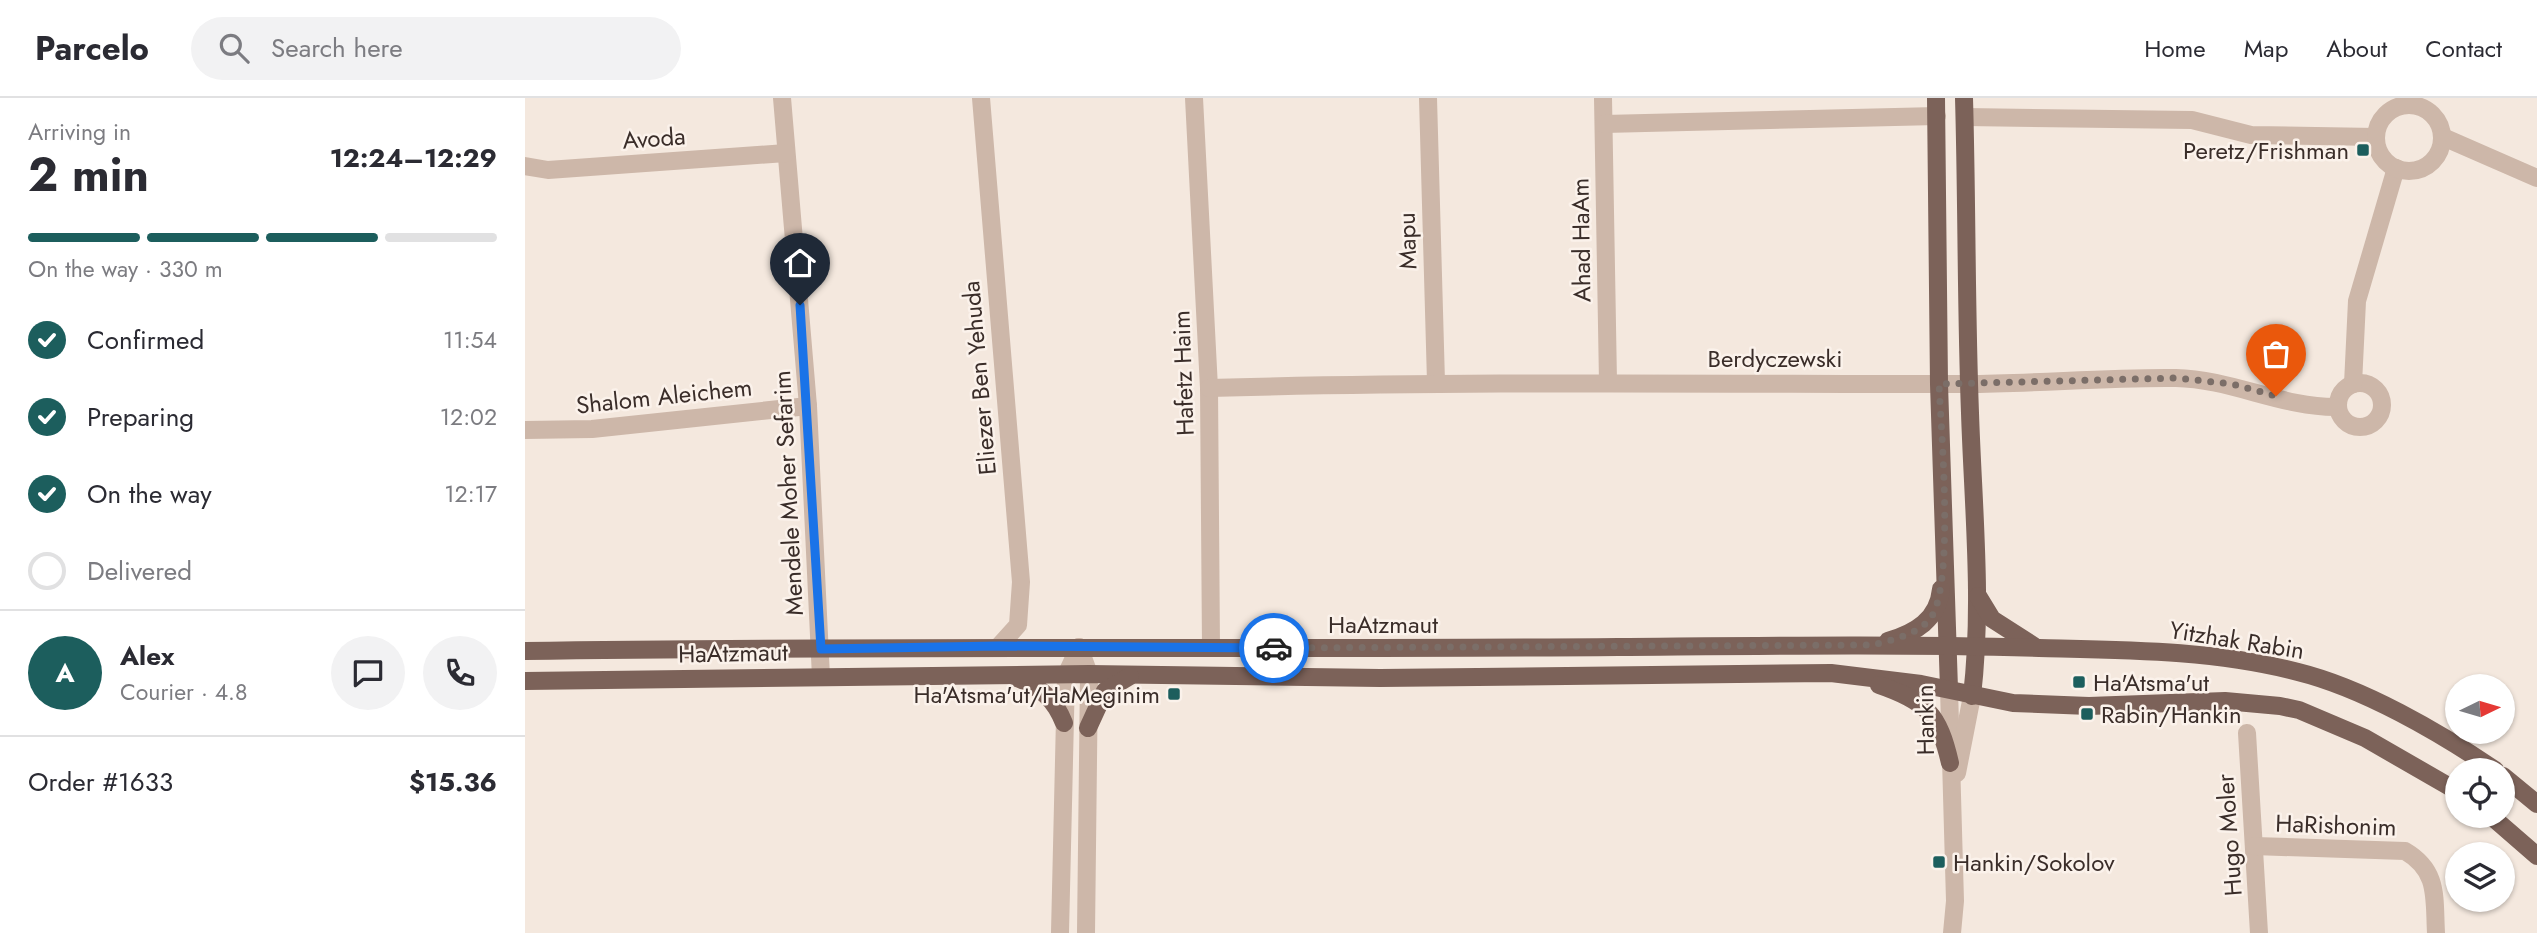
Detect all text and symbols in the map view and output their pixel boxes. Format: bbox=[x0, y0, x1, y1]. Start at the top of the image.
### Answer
search box bbox=[191, 17, 681, 80]
text: Parcelo bbox=[35, 25, 149, 72]
icon: search bbox=[215, 29, 253, 67]
text: Search here bbox=[271, 29, 403, 67]
text: Home bbox=[2144, 31, 2206, 66]
text: Map bbox=[2244, 31, 2288, 66]
text: About bbox=[2326, 31, 2387, 66]
text: Contact bbox=[2425, 31, 2502, 66]
text: Arriving in bbox=[28, 115, 131, 149]
street label: Avoda bbox=[621, 118, 687, 158]
place label: Peretz/Frishman bbox=[2183, 133, 2349, 168]
text: 12:24–12:29 bbox=[330, 139, 497, 177]
text: 2 min bbox=[28, 142, 149, 208]
marker: Peretz/Frishman bbox=[2355, 142, 2371, 158]
street label: Ahad HaAm bbox=[1562, 178, 1600, 302]
street label: Mapu bbox=[1389, 212, 1425, 270]
pin bbox=[770, 233, 830, 305]
icon: home bbox=[781, 244, 819, 282]
text: On the way · 330 m bbox=[28, 252, 223, 286]
street label: Eliezer Ben Yehuda bbox=[953, 279, 1005, 477]
street label: Hafetz Haim bbox=[1163, 310, 1203, 436]
icon: check bbox=[28, 321, 66, 359]
text: Confirmed bbox=[87, 321, 204, 359]
text: 11:54 bbox=[443, 323, 497, 357]
pin bbox=[2246, 324, 2306, 396]
icon: bag bbox=[2257, 335, 2295, 373]
street label: Berdyczewski bbox=[1708, 341, 1842, 376]
street label: Shalom Aleichem bbox=[574, 369, 754, 423]
street label: Mendele Moher Sefarim bbox=[764, 369, 812, 617]
icon: check bbox=[28, 398, 66, 436]
text: Preparing bbox=[87, 398, 194, 436]
text: 12:02 bbox=[440, 400, 497, 434]
icon: check bbox=[28, 475, 66, 513]
text: On the way bbox=[87, 475, 212, 513]
text: 12:17 bbox=[444, 477, 497, 511]
text: Delivered bbox=[87, 552, 192, 590]
street label: HaAtzmaut bbox=[1328, 607, 1438, 642]
street label: Yitzhak Rabin bbox=[2167, 612, 2307, 668]
courier bbox=[1239, 613, 1309, 683]
icon: car bbox=[1255, 629, 1293, 667]
street label: HaAtzmaut bbox=[678, 635, 789, 671]
button: chat bbox=[331, 636, 405, 710]
button: phone bbox=[423, 636, 497, 710]
text: Alex bbox=[120, 637, 174, 675]
text: A bbox=[55, 654, 75, 692]
place label: Ha'Atsma'ut bbox=[2093, 665, 2209, 700]
marker: Ha'Atsma'ut bbox=[2071, 674, 2087, 690]
north arrow bbox=[2445, 674, 2515, 744]
map controls bbox=[2445, 674, 2515, 912]
text: Courier · 4.8 bbox=[120, 675, 248, 709]
place label: Ha'Atsma'ut/HaMeginim bbox=[914, 677, 1160, 712]
street label: Hankin bbox=[1907, 684, 1943, 756]
marker: Ha'Atsma'ut/HaMeginim bbox=[1166, 686, 1182, 702]
place label: Rabin/Hankin bbox=[2101, 697, 2242, 732]
marker: Rabin/Hankin bbox=[2079, 706, 2095, 722]
button: locate bbox=[2445, 758, 2515, 828]
text: Order #1633 bbox=[28, 763, 173, 801]
text: $15.36 bbox=[409, 763, 497, 801]
street label: Hugo Moler bbox=[2207, 772, 2251, 897]
street label: HaRishonim bbox=[2275, 805, 2397, 845]
button: layers bbox=[2445, 842, 2515, 912]
place label: Hankin/Sokolov bbox=[1953, 845, 2115, 880]
marker: Hankin/Sokolov bbox=[1931, 854, 1947, 870]

